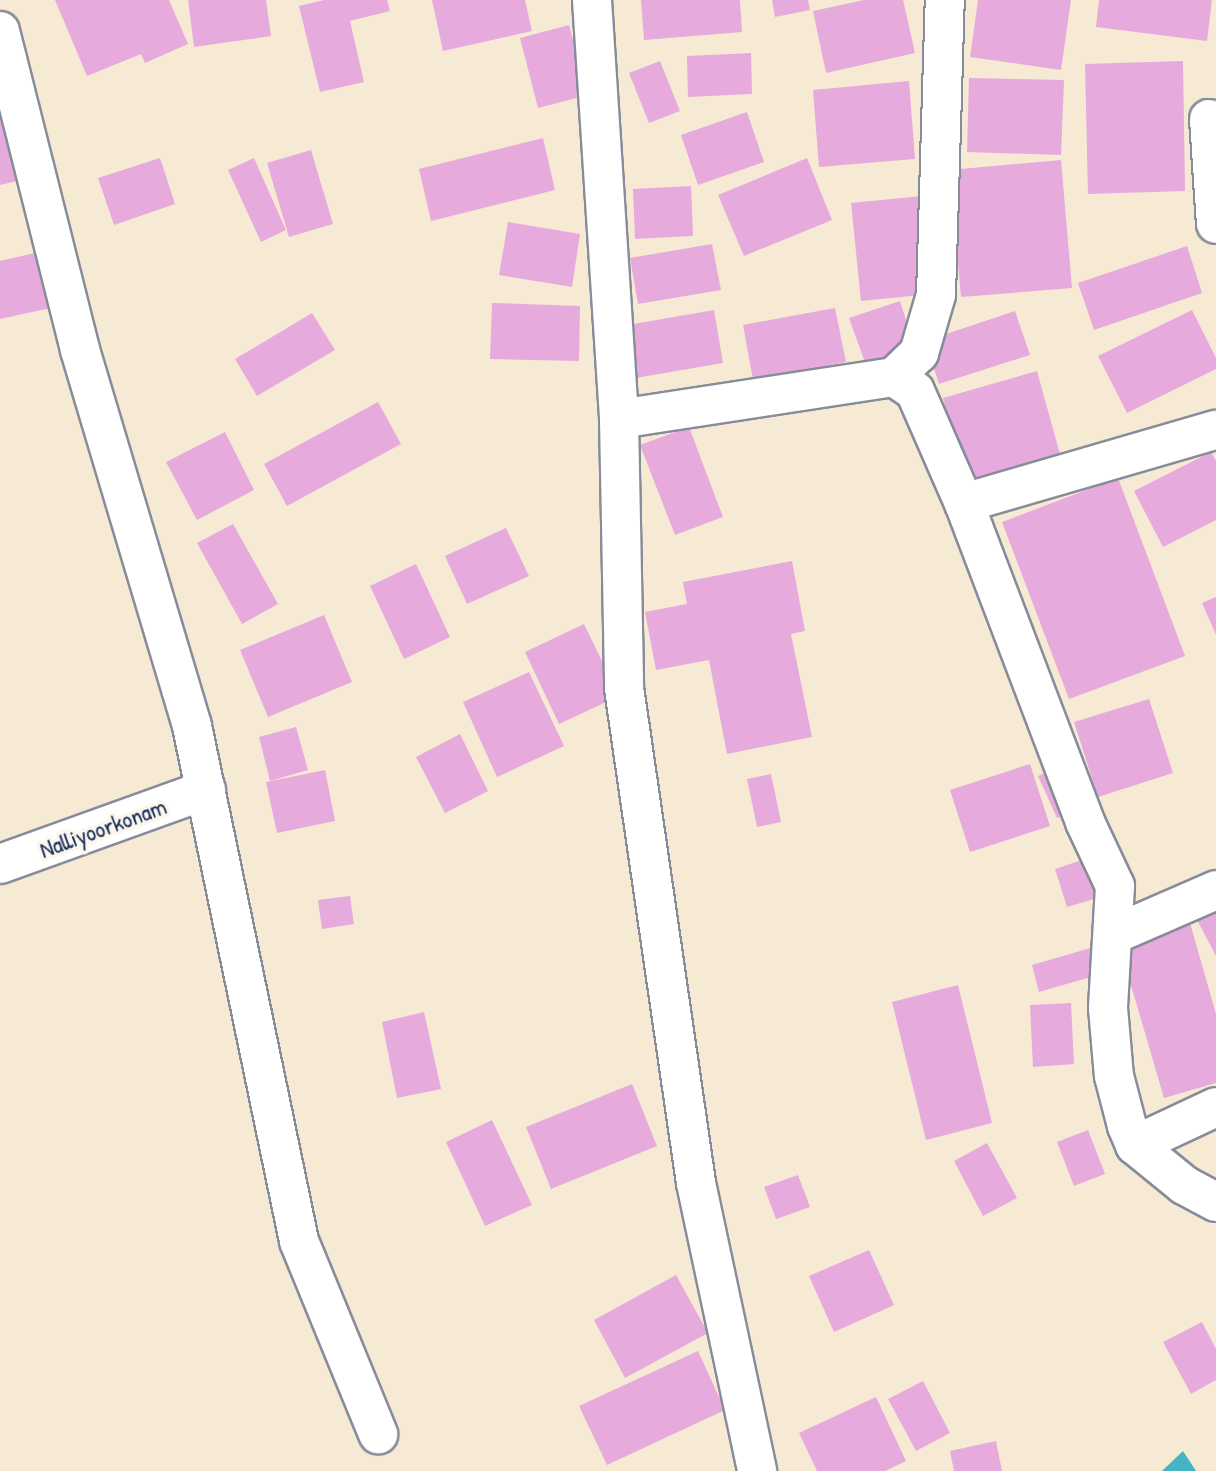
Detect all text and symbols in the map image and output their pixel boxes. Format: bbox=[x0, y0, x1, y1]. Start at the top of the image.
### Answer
street label: Nalliyoorkonam bbox=[36, 792, 170, 864]

